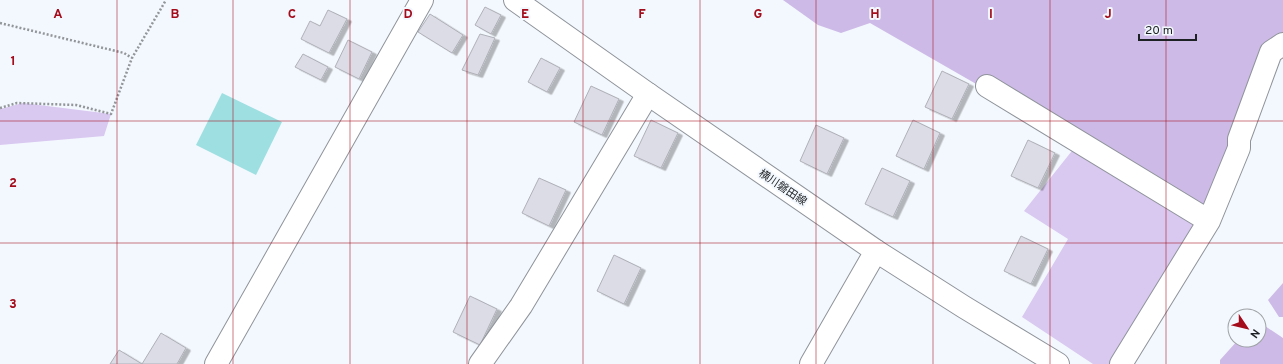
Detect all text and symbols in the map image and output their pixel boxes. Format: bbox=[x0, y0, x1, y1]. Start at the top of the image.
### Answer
text: A bbox=[53, 7, 63, 23]
text: B bbox=[171, 7, 180, 23]
text: C bbox=[288, 7, 296, 23]
text: D bbox=[403, 7, 413, 23]
text: E bbox=[521, 7, 529, 23]
text: F bbox=[638, 7, 646, 23]
text: G bbox=[754, 7, 763, 23]
text: H bbox=[870, 7, 880, 23]
text: I bbox=[989, 7, 993, 23]
text: J bbox=[1104, 7, 1112, 23]
scale bar bbox=[1139, 16, 1196, 42]
text: 20 m bbox=[1145, 23, 1173, 39]
text: 1 bbox=[10, 54, 16, 70]
street label: 横川磐田線 bbox=[756, 167, 809, 209]
text: 2 bbox=[9, 176, 17, 192]
text: 3 bbox=[9, 297, 17, 313]
north arrow bbox=[1227, 308, 1267, 348]
text: N bbox=[1246, 326, 1262, 340]

